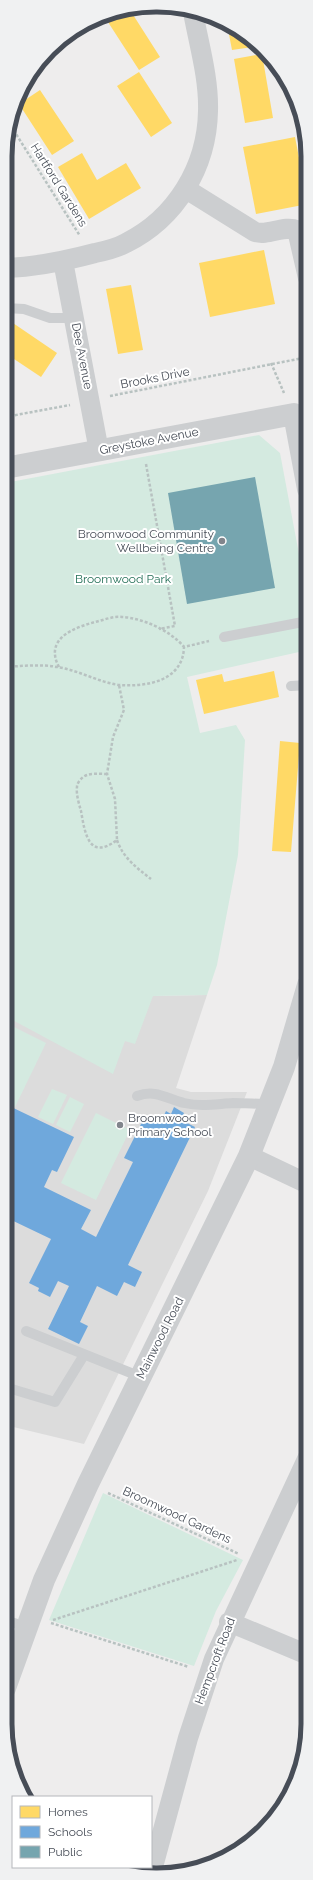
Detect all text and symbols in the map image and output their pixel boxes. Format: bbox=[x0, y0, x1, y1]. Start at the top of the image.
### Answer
street label: Hartford Gardens bbox=[28, 141, 90, 229]
street label: Dee Avenue bbox=[69, 322, 95, 390]
street label: Brooks Drive bbox=[119, 364, 191, 392]
street label: Greystoke Avenue bbox=[98, 425, 200, 457]
place label: Broomwood Community Wellbeing Centre bbox=[78, 527, 214, 555]
marker: Broomwood Community Wellbeing Centre bbox=[217, 536, 227, 546]
park label: Broomwood Park bbox=[75, 572, 172, 586]
place label: Broomwood Primary School bbox=[128, 1111, 212, 1139]
marker: Broomwood Primary School bbox=[115, 1120, 125, 1130]
street label: Mainwood Road bbox=[133, 1295, 187, 1381]
street label: Broomwood Gardens bbox=[121, 1484, 234, 1546]
street label: Hempcroft Road bbox=[192, 1616, 238, 1706]
legend bbox=[12, 1796, 152, 1868]
text: Homes bbox=[48, 1805, 88, 1819]
text: Schools bbox=[48, 1825, 92, 1839]
text: Public bbox=[48, 1845, 83, 1859]

